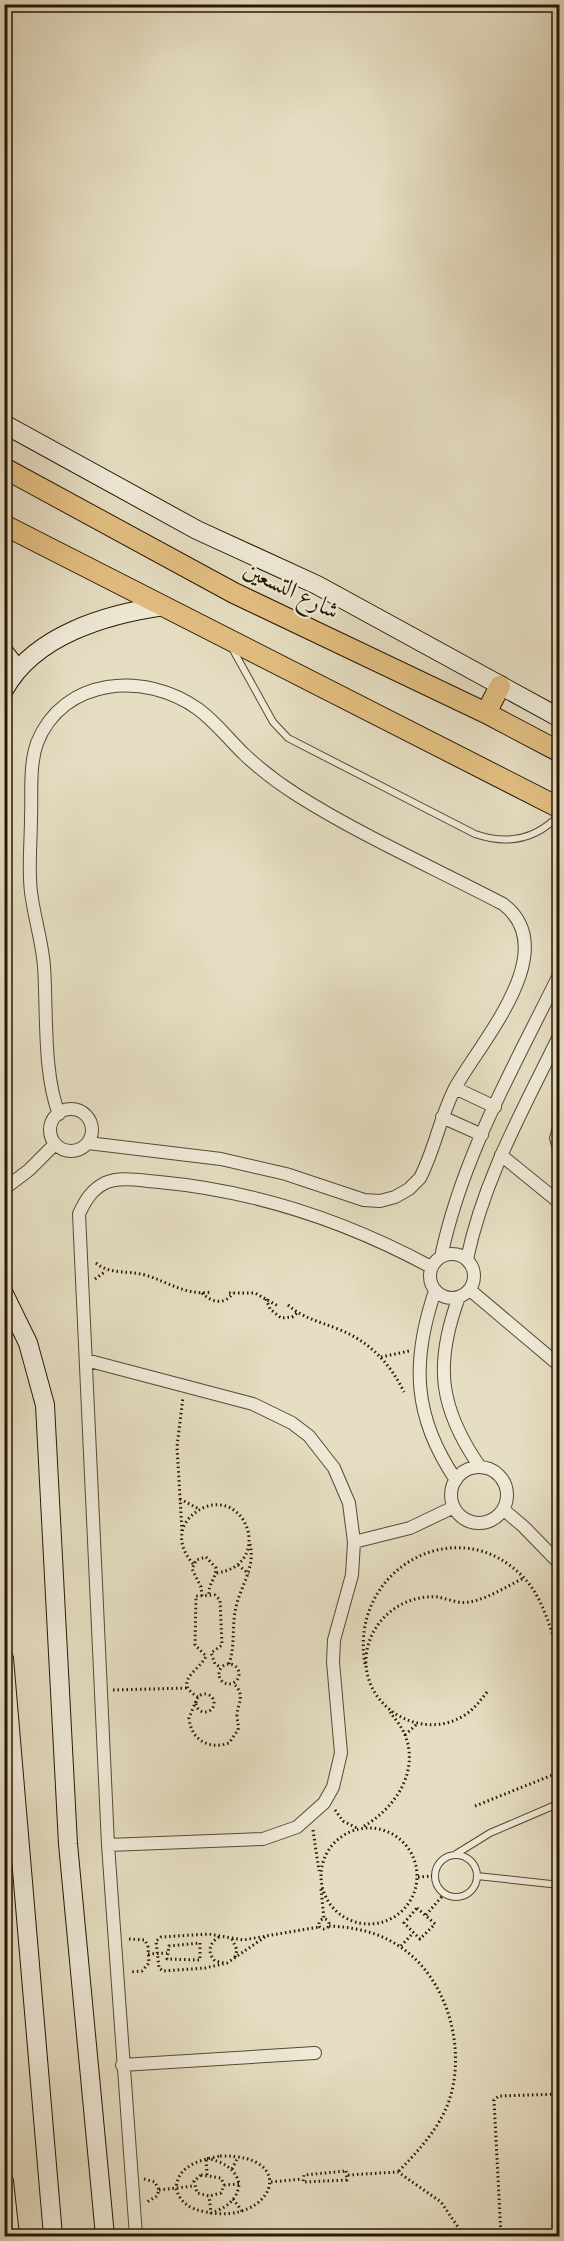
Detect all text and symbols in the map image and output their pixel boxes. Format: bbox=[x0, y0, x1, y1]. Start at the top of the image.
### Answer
street label: شارع التسعين bbox=[237, 555, 344, 630]

